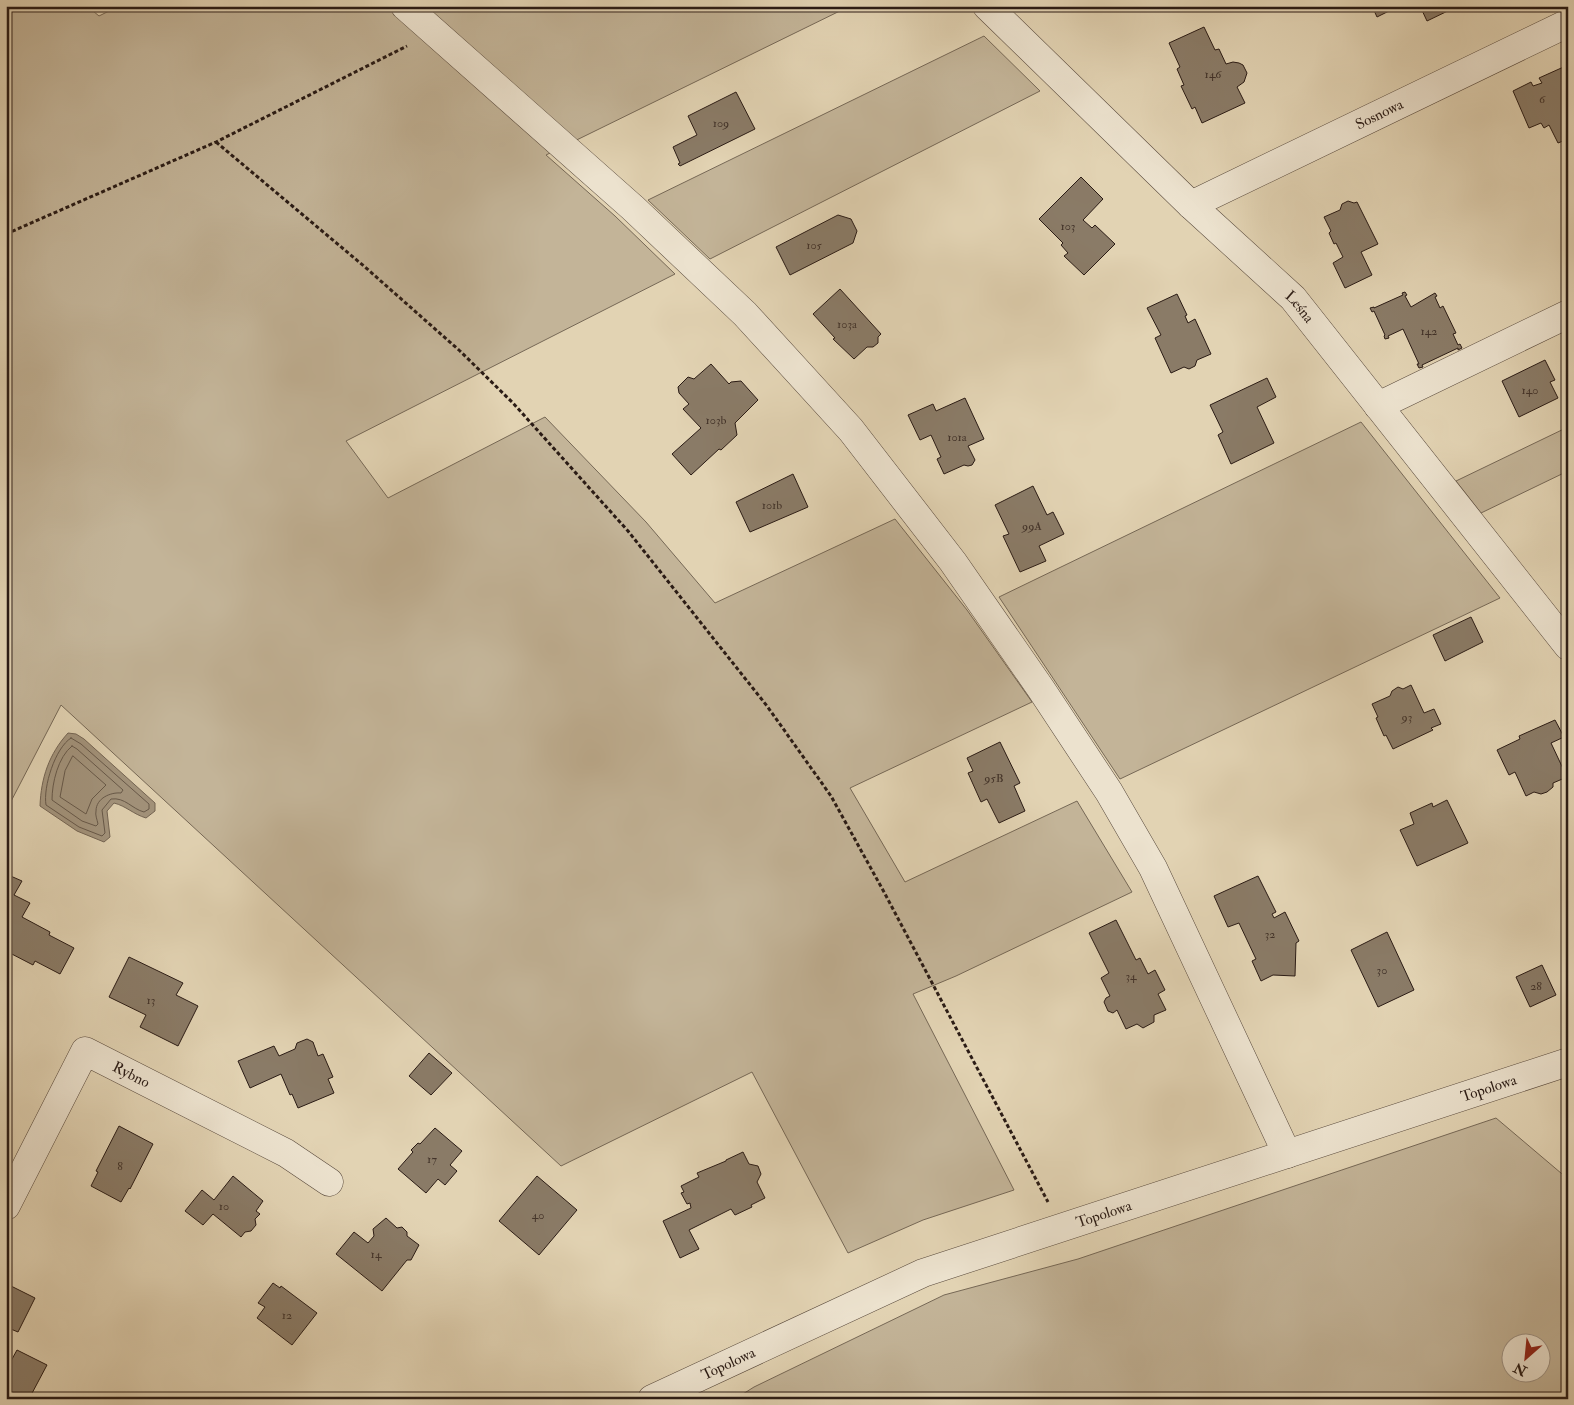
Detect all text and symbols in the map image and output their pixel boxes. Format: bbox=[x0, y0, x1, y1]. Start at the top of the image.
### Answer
house number: 146 bbox=[1205, 67, 1222, 82]
house number: 6 bbox=[1539, 92, 1546, 107]
street label: Sosnowa bbox=[1352, 95, 1407, 134]
house number: 109 bbox=[713, 116, 729, 131]
house number: 103 bbox=[1061, 219, 1075, 234]
house number: 105 bbox=[806, 238, 823, 253]
street label: Leśna bbox=[1281, 287, 1319, 328]
house number: 103a bbox=[837, 317, 858, 332]
house number: 142 bbox=[1421, 324, 1437, 339]
house number: 140 bbox=[1522, 383, 1538, 398]
house number: 103b bbox=[706, 413, 727, 428]
house number: 101a bbox=[947, 430, 968, 445]
house number: 101b bbox=[762, 498, 782, 513]
house number: 99A bbox=[1021, 519, 1042, 534]
house number: 93 bbox=[1401, 710, 1412, 725]
house number: 95B bbox=[983, 771, 1004, 786]
house number: 32 bbox=[1265, 927, 1275, 942]
house number: 30 bbox=[1377, 963, 1387, 978]
house number: 34 bbox=[1125, 969, 1137, 984]
house number: 28 bbox=[1530, 979, 1542, 994]
house number: 13 bbox=[147, 993, 155, 1008]
street label: Rybno bbox=[109, 1058, 153, 1092]
street label: Topolowa bbox=[1459, 1070, 1520, 1106]
house number: 17 bbox=[427, 1152, 437, 1167]
house number: 8 bbox=[117, 1159, 123, 1174]
street label: Topolowa bbox=[1074, 1196, 1135, 1232]
house number: 10 bbox=[219, 1199, 229, 1214]
house number: 40 bbox=[532, 1208, 544, 1223]
house number: 14 bbox=[371, 1247, 382, 1262]
house number: 12 bbox=[282, 1308, 292, 1323]
north arrow bbox=[1502, 1332, 1552, 1382]
street label: Topolowa bbox=[698, 1343, 759, 1385]
text: N bbox=[1510, 1359, 1531, 1380]

